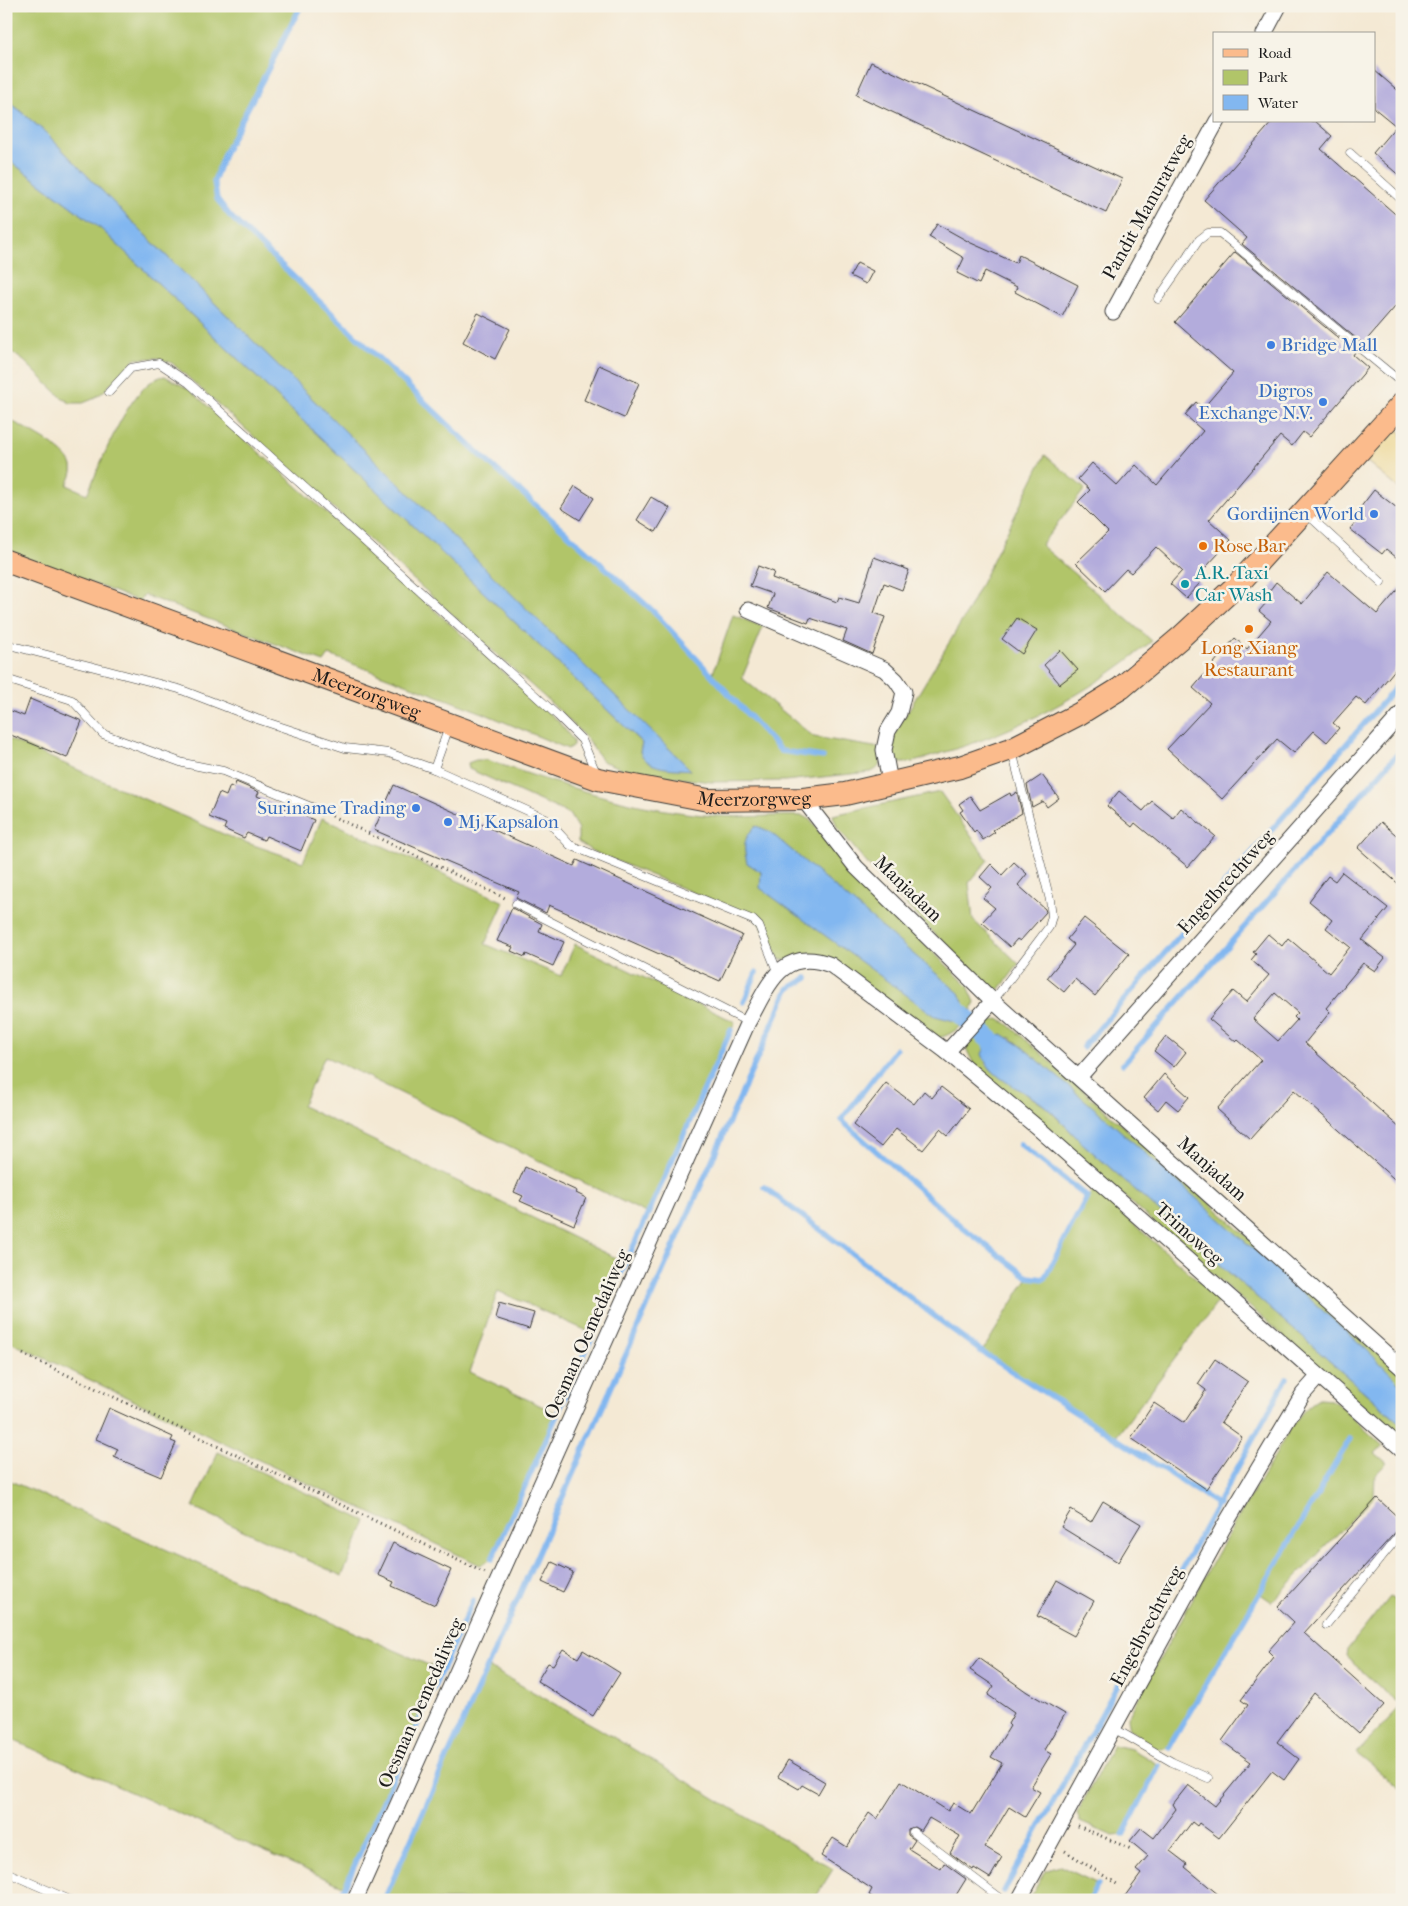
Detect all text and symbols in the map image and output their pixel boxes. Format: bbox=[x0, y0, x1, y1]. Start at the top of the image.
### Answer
legend bbox=[1213, 32, 1376, 122]
text: Road bbox=[1258, 44, 1292, 62]
text: Park bbox=[1258, 68, 1288, 86]
text: Water bbox=[1257, 94, 1298, 112]
street label: Pandit Manuratweg bbox=[1098, 130, 1196, 283]
place label: Bridge Mall bbox=[1281, 334, 1378, 356]
marker: Bridge Mall bbox=[1265, 339, 1277, 351]
place label: Digros Exchange N.V. bbox=[1198, 380, 1313, 424]
marker: Digros Exchange N.V. bbox=[1317, 396, 1329, 408]
place label: Gordijnen World bbox=[1227, 503, 1365, 525]
marker: Gordijnen World bbox=[1368, 508, 1380, 520]
place label: Rose Bar bbox=[1213, 535, 1287, 557]
marker: Rose Bar bbox=[1197, 540, 1209, 552]
place label: A.R. Taxi Car Wash bbox=[1194, 562, 1273, 606]
marker: A.R. Taxi Car Wash bbox=[1179, 578, 1191, 590]
marker: Long Xiang Restaurant bbox=[1243, 623, 1255, 635]
place label: Long Xiang Restaurant bbox=[1201, 637, 1298, 681]
street label: Meerzorgweg bbox=[309, 664, 424, 724]
street label: Meerzorgweg bbox=[695, 787, 813, 812]
place label: Suriname Trading bbox=[257, 797, 407, 819]
marker: Suriname Trading bbox=[410, 802, 422, 814]
place label: Mj Kapsalon bbox=[458, 811, 559, 833]
marker: Mj Kapsalon bbox=[442, 816, 454, 828]
street label: Engelbrechtweg bbox=[1173, 824, 1279, 939]
street label: Manjadam bbox=[870, 851, 947, 927]
street label: Manjadam bbox=[1173, 1132, 1251, 1206]
street label: Trimoweg bbox=[1151, 1198, 1228, 1271]
street label: Oesman Oemedaliweg bbox=[540, 1245, 635, 1422]
street label: Engelbrechtweg bbox=[1106, 1561, 1188, 1690]
street label: Oesman Oemedaliweg bbox=[374, 1614, 469, 1791]

